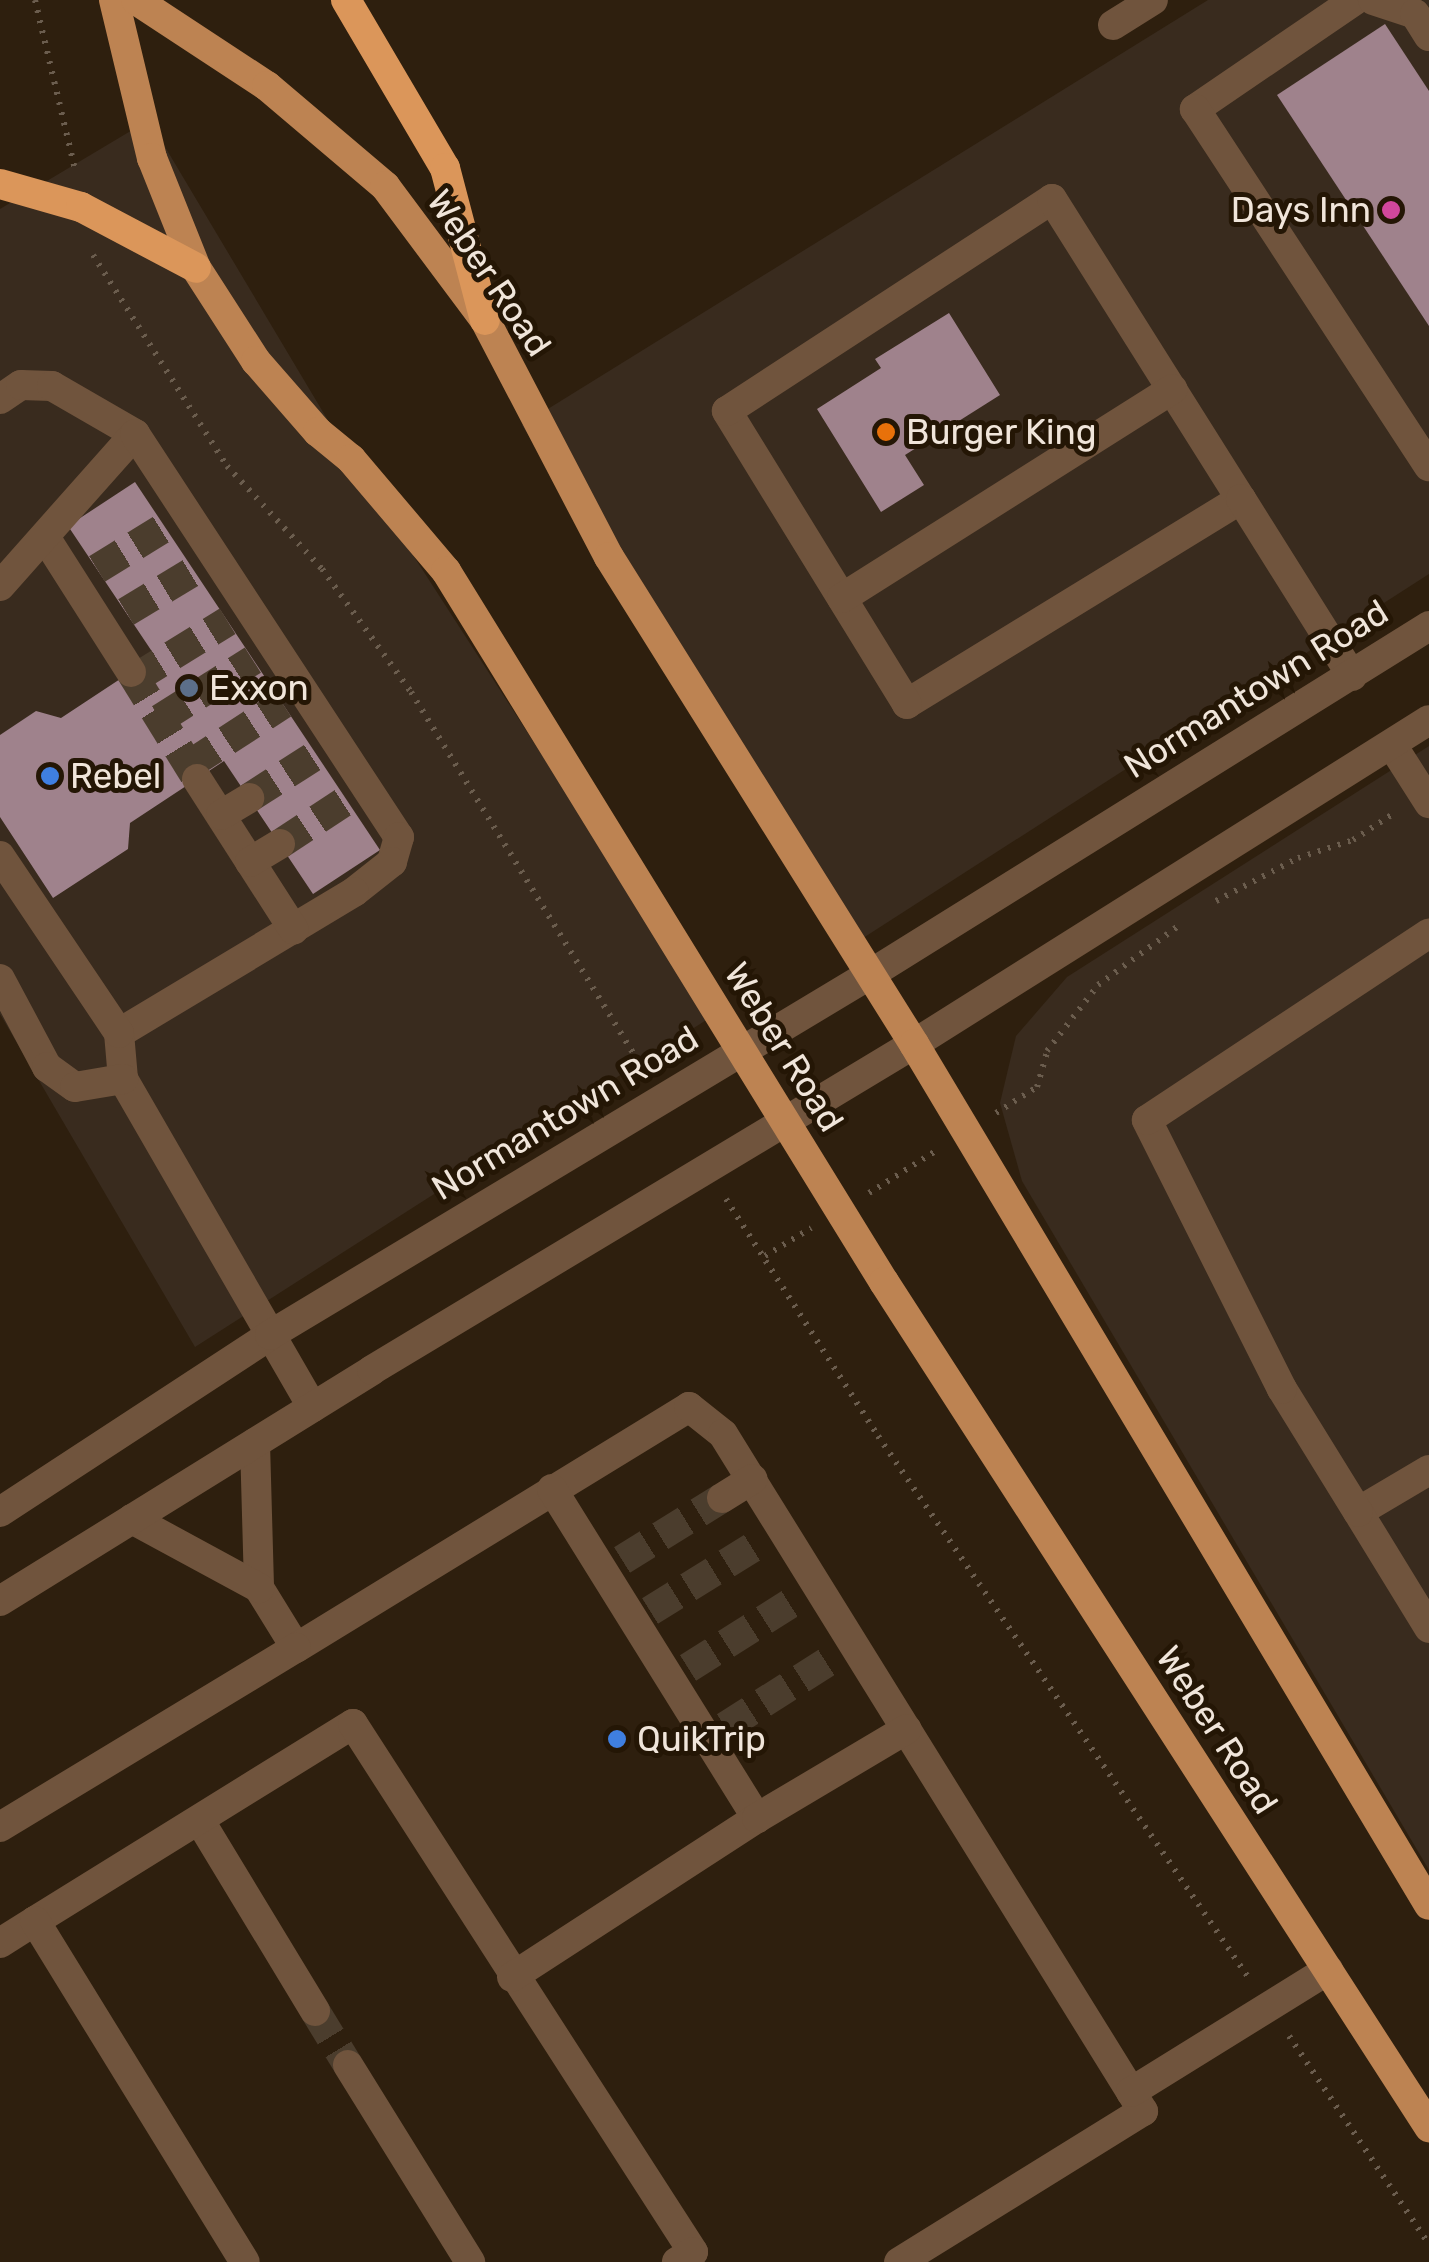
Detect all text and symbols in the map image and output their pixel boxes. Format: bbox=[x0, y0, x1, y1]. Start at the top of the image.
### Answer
street label: Weber Road bbox=[418, 182, 560, 364]
place label: Days Inn bbox=[1231, 189, 1371, 231]
marker: Days Inn bbox=[1380, 199, 1402, 221]
place label: Burger King bbox=[906, 411, 1097, 453]
marker: Burger King bbox=[875, 421, 897, 443]
street label: Normantown Road bbox=[1116, 591, 1396, 787]
place label: Exxon bbox=[209, 667, 309, 709]
marker: Exxon bbox=[178, 677, 200, 699]
place label: Rebel bbox=[70, 755, 161, 797]
marker: Rebel bbox=[39, 765, 61, 787]
street label: Weber Road bbox=[715, 954, 853, 1140]
street label: Normantown Road bbox=[424, 1017, 706, 1209]
street label: Weber Road bbox=[1147, 1638, 1287, 1822]
place label: QuikTrip bbox=[637, 1718, 766, 1760]
marker: QuikTrip bbox=[606, 1728, 628, 1750]

